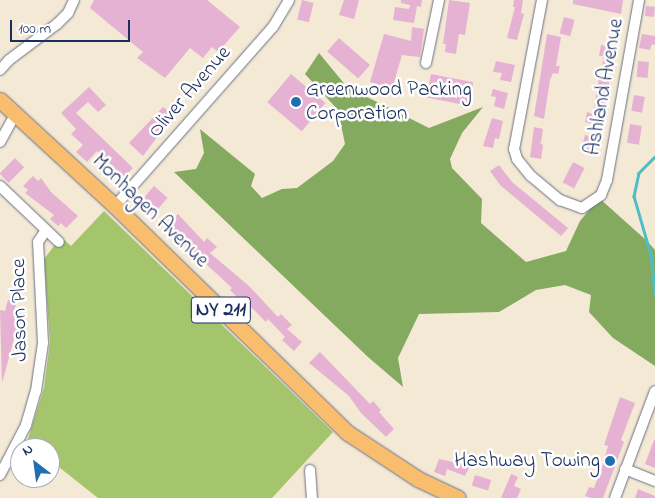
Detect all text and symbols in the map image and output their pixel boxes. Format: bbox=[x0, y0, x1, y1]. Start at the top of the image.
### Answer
scale bar bbox=[12, 10, 132, 42]
street label: Ashland Avenue bbox=[581, 17, 629, 157]
text: 100 m bbox=[18, 18, 51, 40]
street label: Oliver Avenue bbox=[143, 41, 237, 143]
place label: Greenwood Packing Corporation bbox=[306, 77, 472, 127]
marker: Greenwood Packing Corporation bbox=[290, 96, 302, 108]
street label: Monhagen Avenue bbox=[86, 149, 214, 273]
street label: Jason Place bbox=[7, 258, 33, 362]
road number: NY 211 bbox=[190, 292, 252, 328]
north arrow bbox=[10, 438, 60, 488]
text: N bbox=[18, 439, 37, 462]
place label: Hashway Towing bbox=[454, 448, 600, 474]
marker: Hashway Towing bbox=[604, 455, 616, 467]

